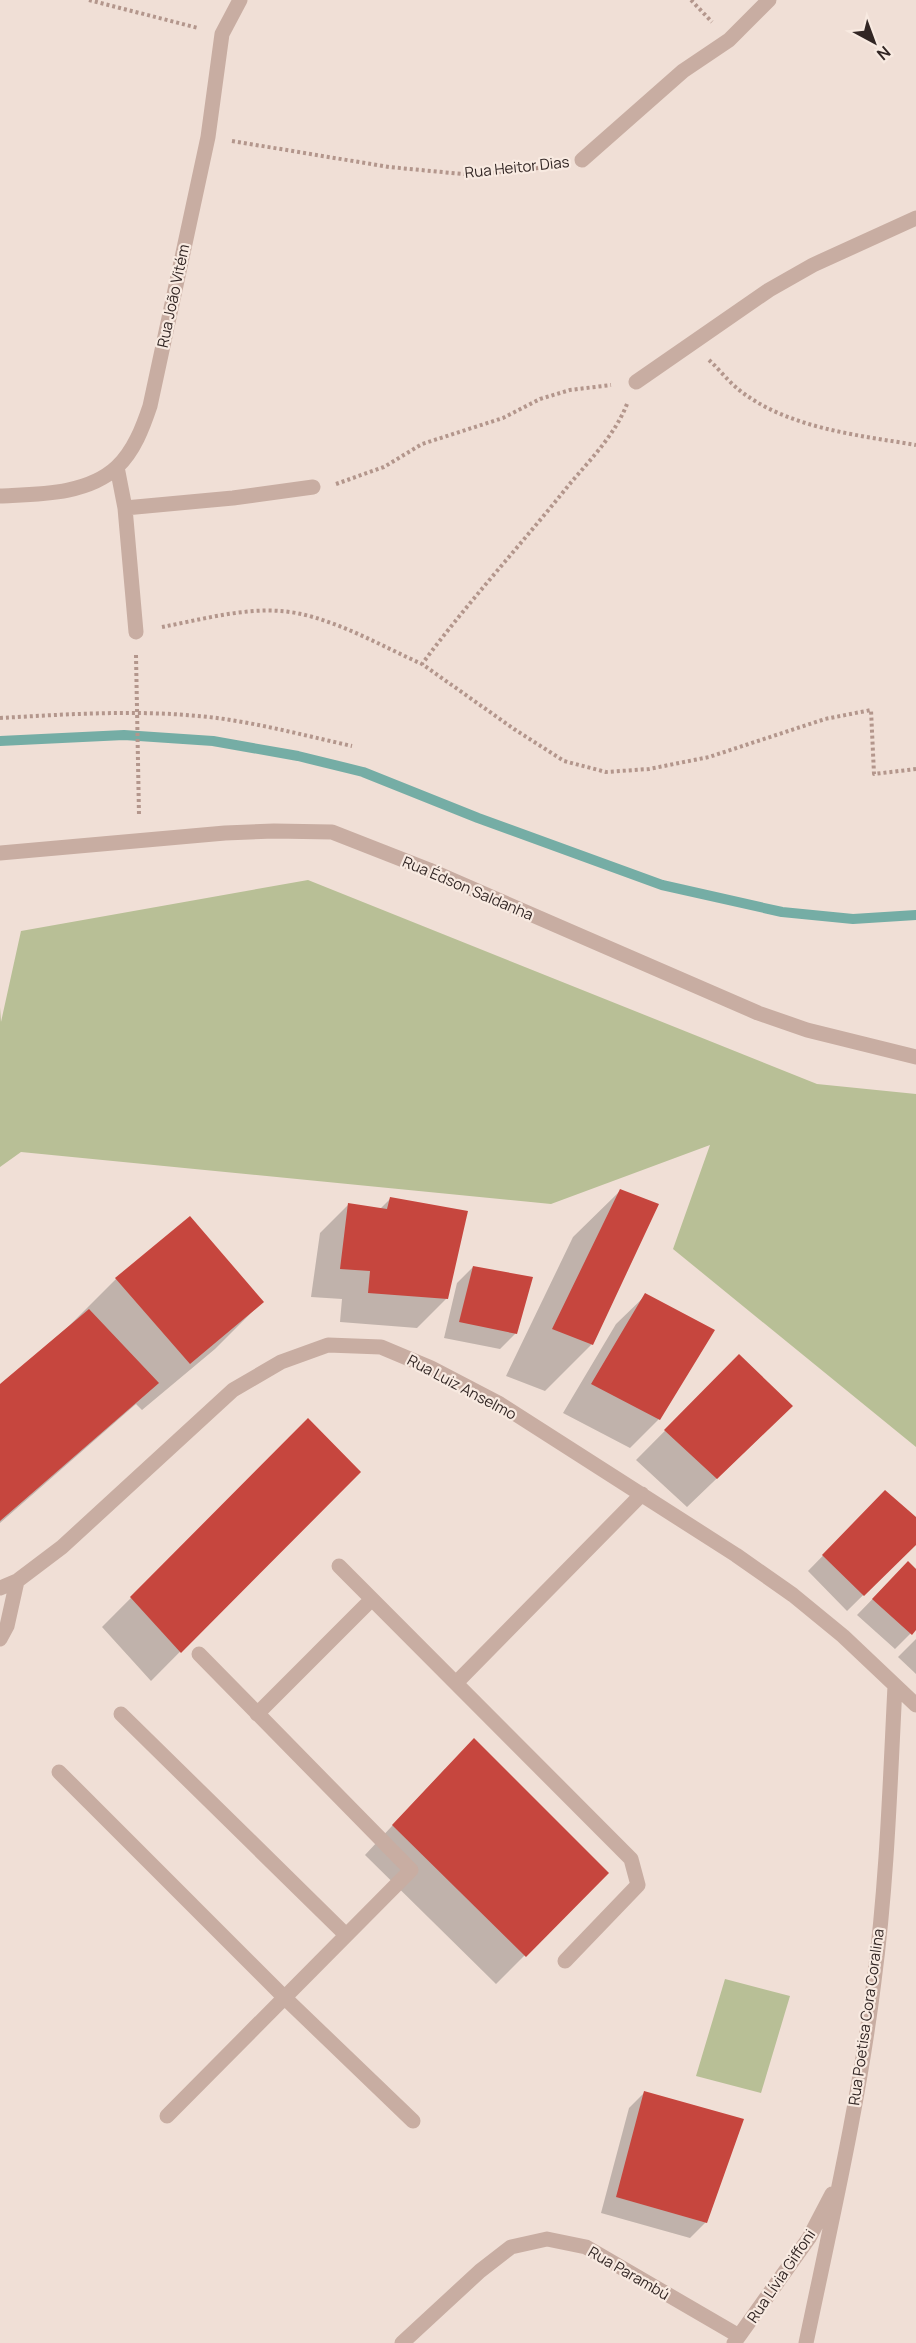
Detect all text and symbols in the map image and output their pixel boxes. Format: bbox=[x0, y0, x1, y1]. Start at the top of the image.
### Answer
north arrow bbox=[844, 12, 904, 72]
text: N bbox=[872, 41, 895, 65]
street label: Rua Heitor Dias bbox=[464, 151, 570, 183]
street label: Rua João Vitém bbox=[152, 242, 194, 350]
street label: Rua Édson Saldanha bbox=[399, 851, 537, 925]
street label: Rua Luiz Anselmo bbox=[404, 1349, 520, 1425]
street label: Rua Poetisa Cora Coralina bbox=[843, 1927, 889, 2107]
street label: Rua Lívia Giffoni bbox=[742, 2225, 820, 2327]
street label: Rua Parambú bbox=[584, 2241, 674, 2305]

